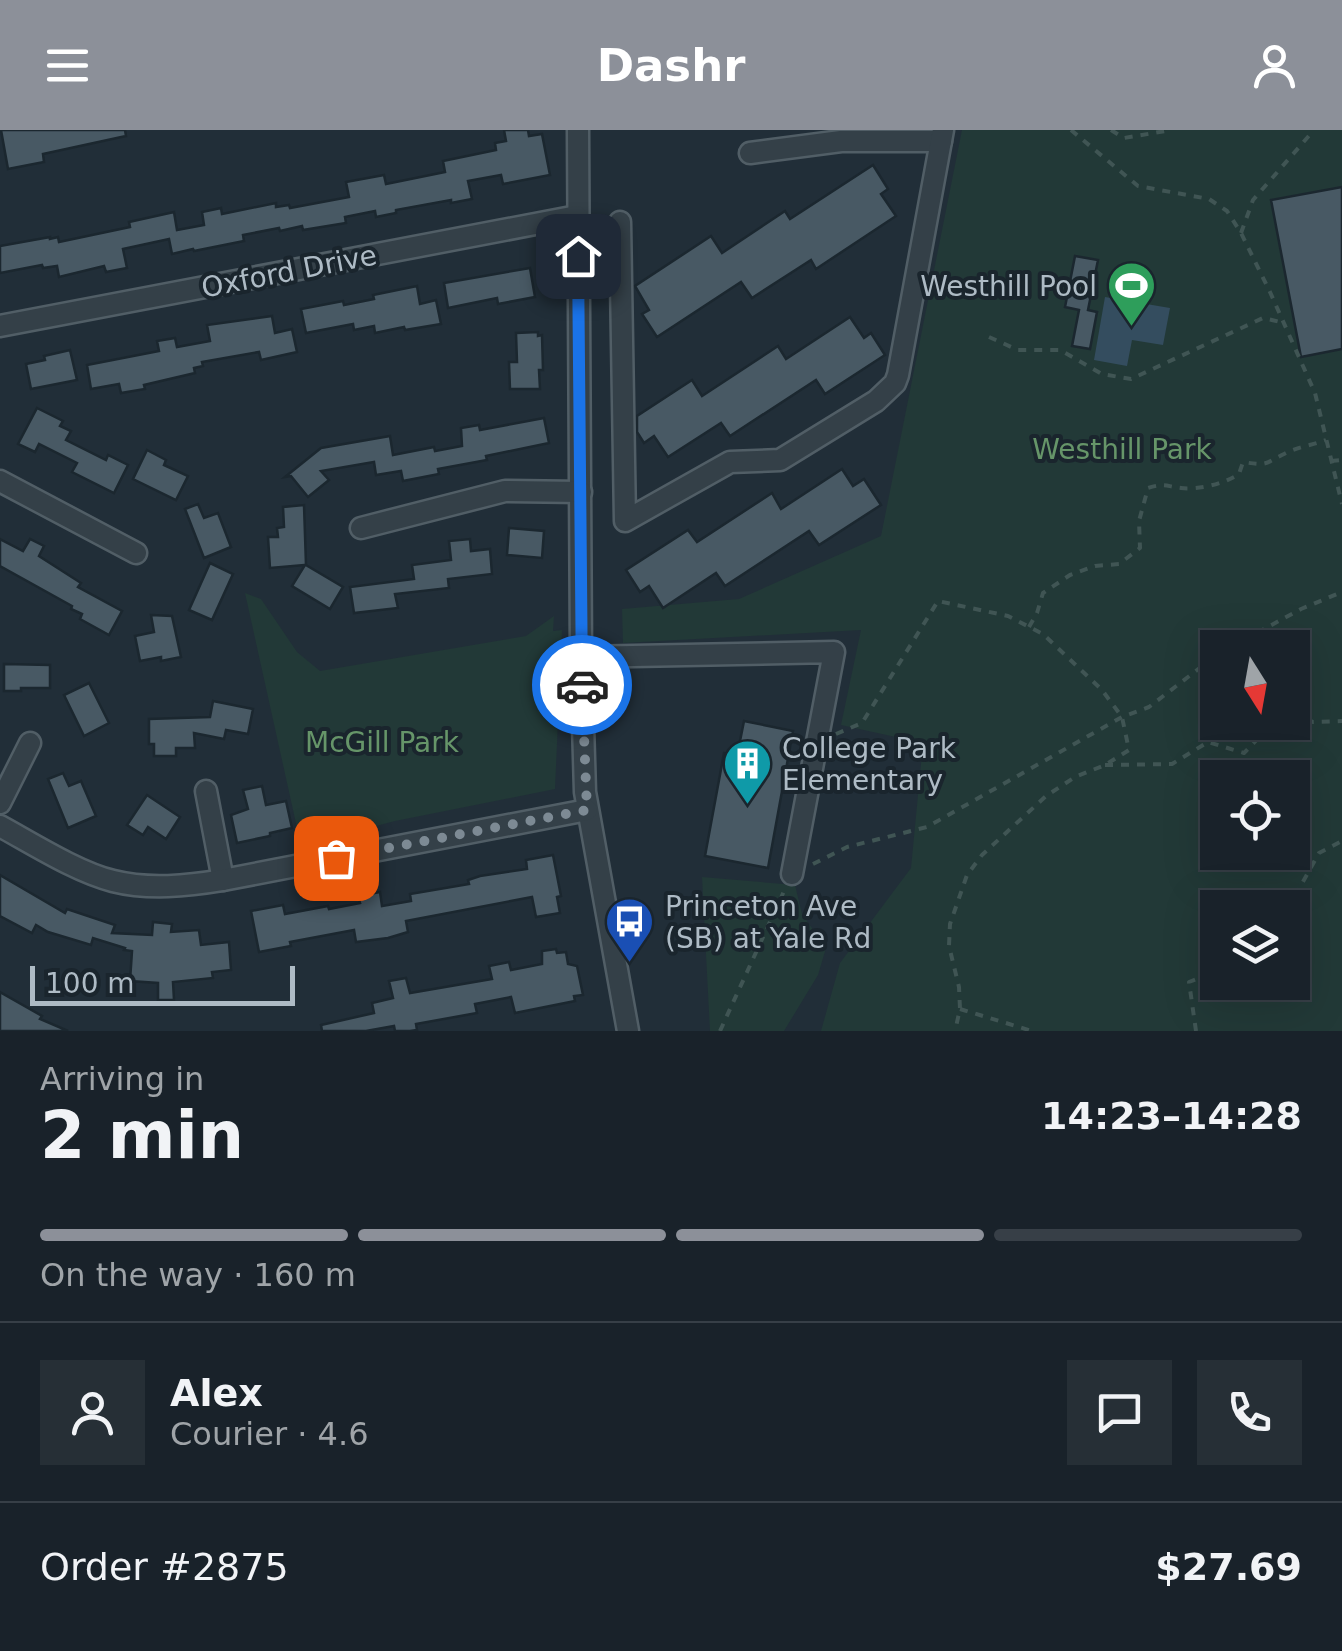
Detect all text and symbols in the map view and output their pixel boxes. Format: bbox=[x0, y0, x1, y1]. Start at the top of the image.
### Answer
icon: menu bbox=[40, 38, 95, 93]
icon: person bbox=[1247, 38, 1302, 93]
text: Dashr bbox=[597, 39, 745, 92]
pin bbox=[536, 214, 621, 299]
icon: home bbox=[551, 229, 606, 284]
street label: Oxford Drive bbox=[199, 238, 380, 305]
sports icon: Westhill Pool bbox=[1106, 260, 1158, 328]
place label: Westhill Pool bbox=[920, 270, 1097, 303]
park label: Westhill Park bbox=[1032, 433, 1212, 466]
north arrow bbox=[1200, 630, 1310, 740]
map controls bbox=[1200, 630, 1310, 1000]
courier bbox=[532, 635, 632, 735]
icon: car bbox=[555, 658, 610, 713]
park label: McGill Park bbox=[305, 726, 460, 759]
place label: College Park Elementary bbox=[782, 732, 957, 797]
building icon: College Park Elementary bbox=[721, 738, 773, 806]
button: locate bbox=[1200, 760, 1310, 870]
pin bbox=[294, 816, 379, 901]
icon: bag bbox=[309, 831, 364, 886]
place label: Princeton Ave (SB) at Yale Rd bbox=[665, 890, 871, 955]
button: layers bbox=[1200, 890, 1310, 1000]
bus stop icon: Princeton Ave (SB) at Yale Rd bbox=[604, 896, 656, 964]
scale bar bbox=[30, 961, 295, 1006]
text: 100 m bbox=[45, 967, 135, 1000]
text: Arriving in bbox=[40, 1060, 204, 1098]
text: 14:23–14:28 bbox=[1041, 1094, 1302, 1138]
text: 2 min bbox=[40, 1098, 244, 1173]
text: On the way · 160 m bbox=[40, 1256, 356, 1294]
button: person bbox=[40, 1360, 145, 1465]
button: chat bbox=[1067, 1360, 1172, 1465]
button: phone bbox=[1197, 1360, 1302, 1465]
text: Alex bbox=[170, 1371, 263, 1415]
text: Courier · 4.6 bbox=[170, 1415, 369, 1453]
text: Order #2875 bbox=[40, 1545, 289, 1589]
text: $27.69 bbox=[1155, 1545, 1302, 1589]

